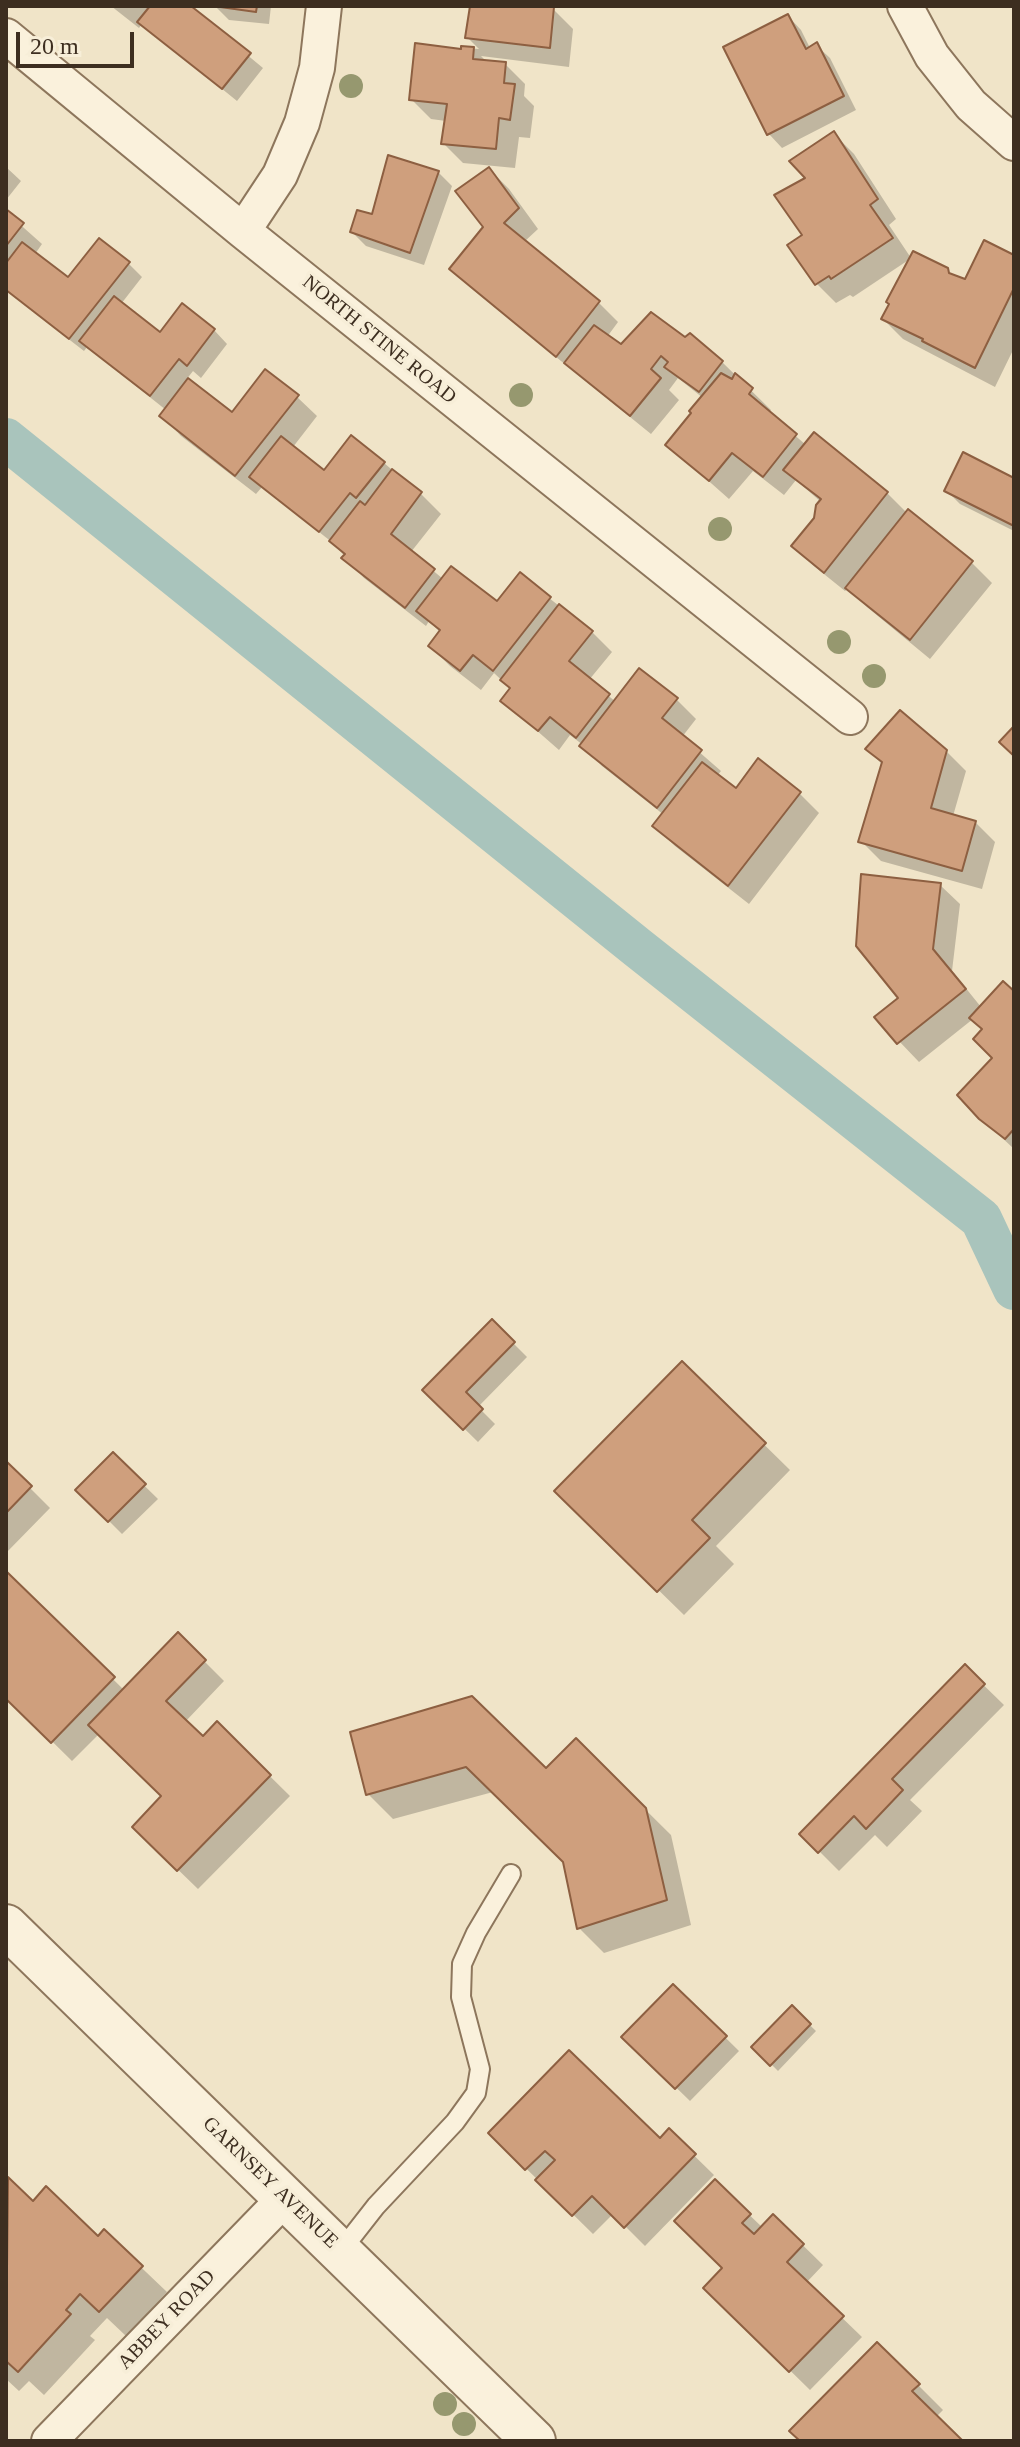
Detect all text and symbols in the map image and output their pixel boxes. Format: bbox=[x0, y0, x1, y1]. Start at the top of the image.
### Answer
scale bar bbox=[20, 16, 138, 66]
text: 20 m bbox=[30, 33, 79, 59]
street label: NORTH STINE ROAD bbox=[297, 271, 461, 409]
street label: GARNSEY AVENUE bbox=[197, 2112, 343, 2254]
street label: ABBEY ROAD bbox=[113, 2265, 221, 2375]

